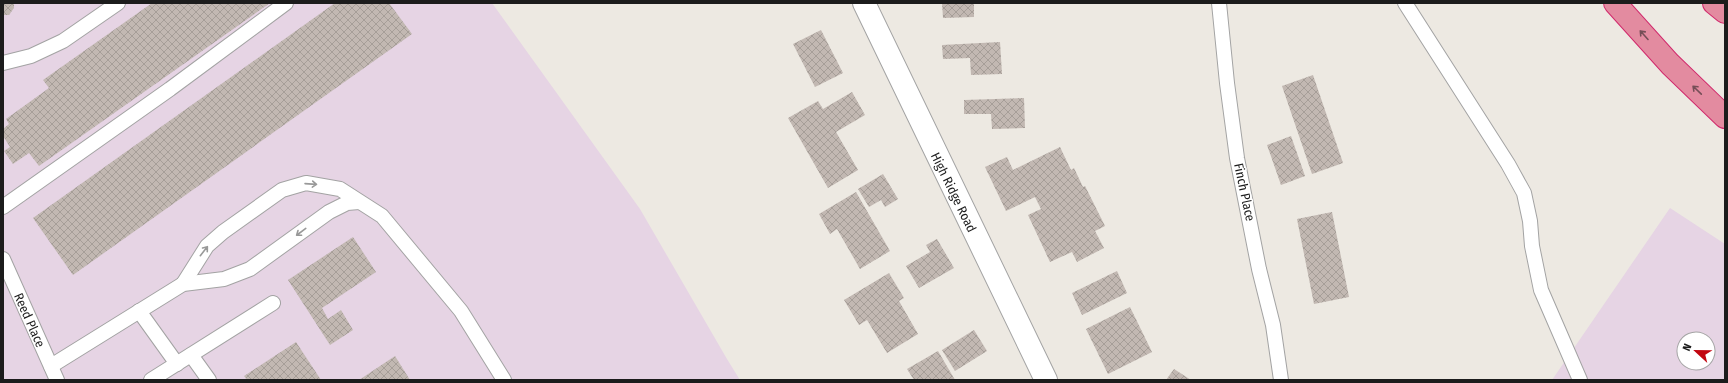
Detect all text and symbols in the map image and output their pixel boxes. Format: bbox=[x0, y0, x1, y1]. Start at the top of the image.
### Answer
one-way arrow bbox=[1639, 30, 1648, 40]
one-way arrow bbox=[1692, 86, 1702, 95]
street label: High Ridge Road bbox=[928, 150, 979, 235]
street label: Finch Place bbox=[1231, 162, 1258, 223]
one-way arrow bbox=[304, 180, 317, 187]
one-way arrow bbox=[295, 228, 306, 236]
one-way arrow bbox=[199, 246, 208, 257]
street label: Reed Place bbox=[11, 291, 48, 350]
north arrow bbox=[1676, 331, 1716, 371]
text: N bbox=[1680, 342, 1694, 353]

